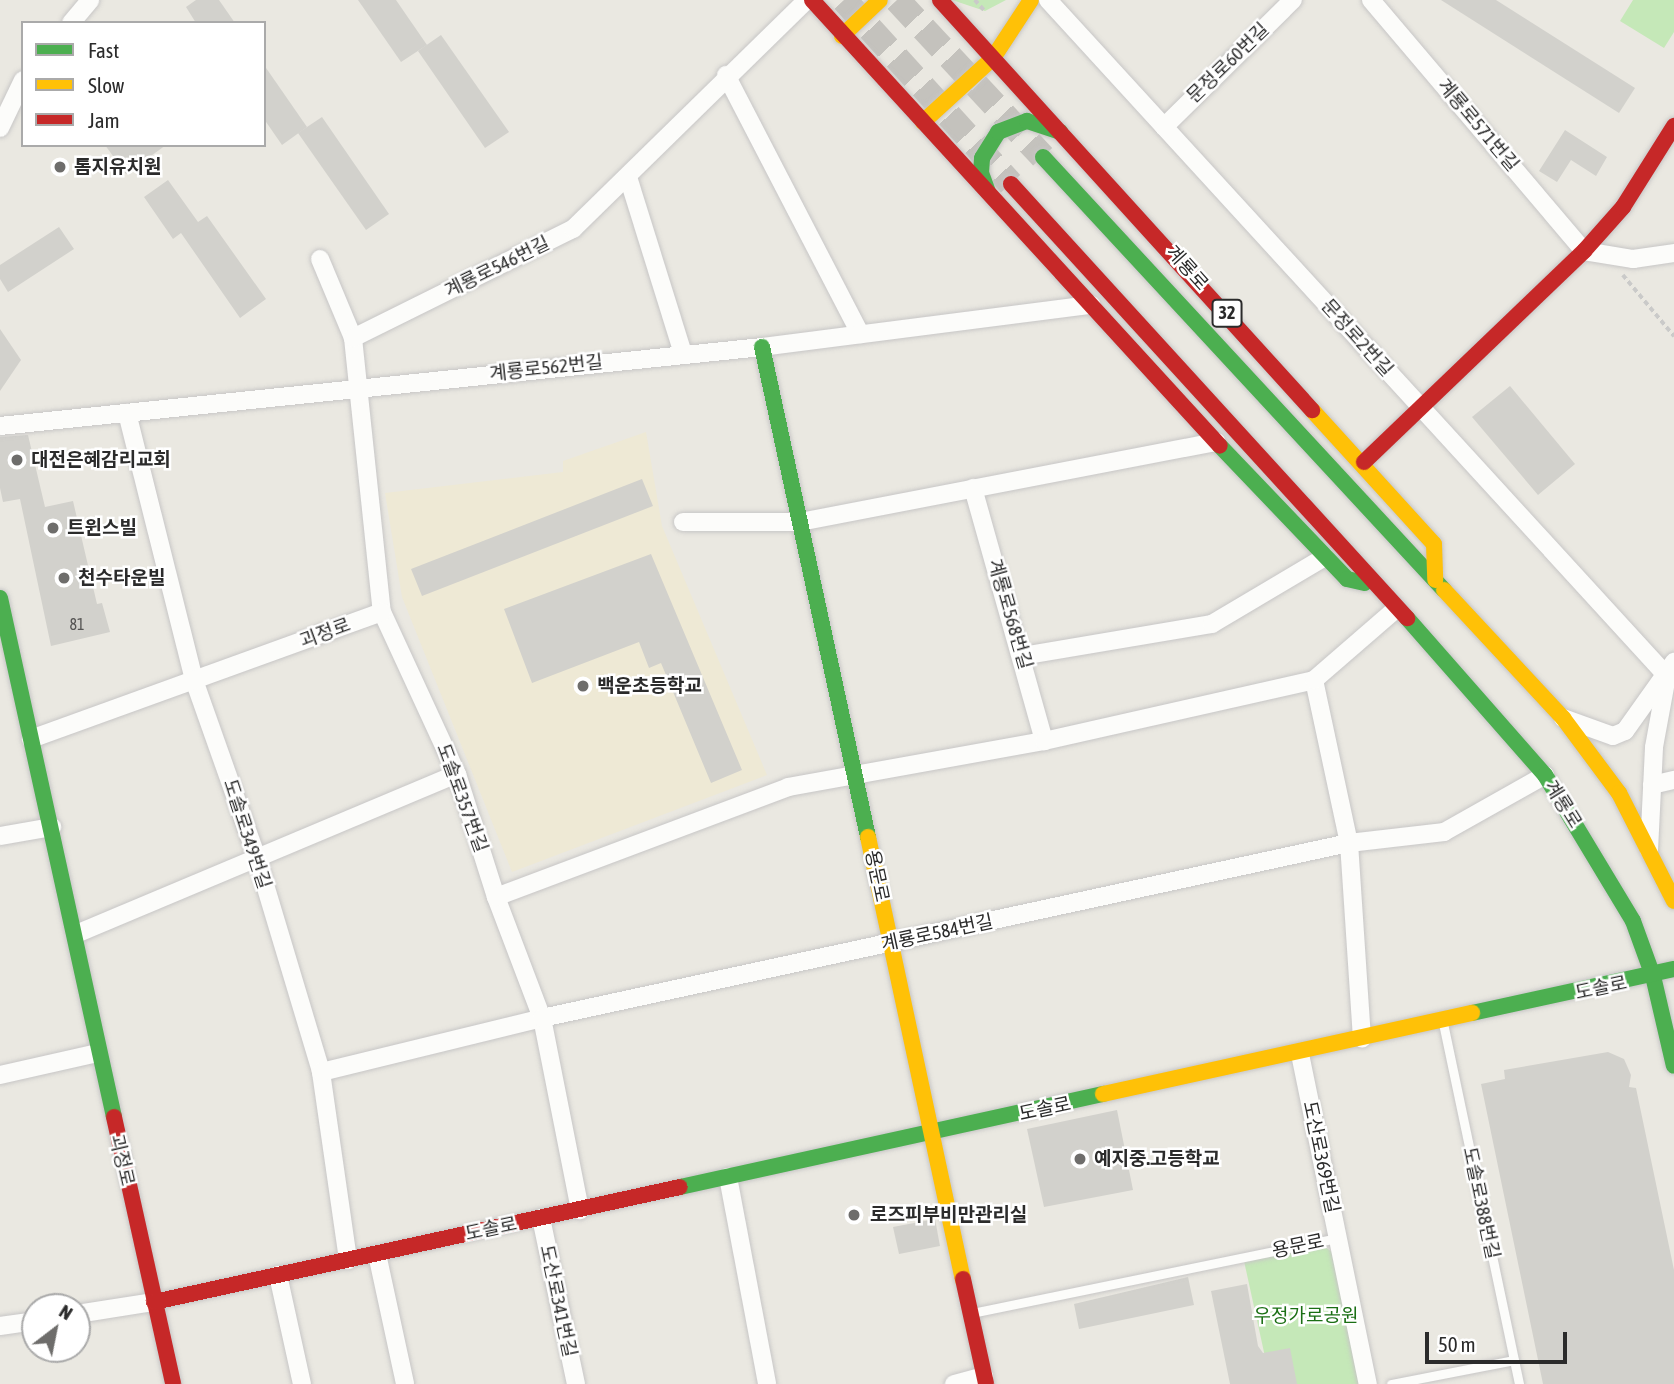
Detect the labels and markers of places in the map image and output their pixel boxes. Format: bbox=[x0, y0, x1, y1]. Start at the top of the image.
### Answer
place label: 톰지유치원 bbox=[74, 156, 161, 178]
marker: 톰지유치원 bbox=[52, 159, 68, 175]
place label: 대전은혜감리교회 bbox=[31, 449, 171, 471]
marker: 대전은혜감리교회 bbox=[9, 452, 25, 468]
place label: 트윈스빌 bbox=[67, 517, 137, 539]
marker: 트윈스빌 bbox=[45, 520, 61, 536]
place label: 천수타운빌 bbox=[78, 567, 165, 589]
marker: 천수타운빌 bbox=[56, 570, 72, 586]
place label: 백운초등학교 bbox=[597, 675, 702, 697]
marker: 백운초등학교 bbox=[575, 678, 591, 694]
place label: 예지중.고등학교 bbox=[1094, 1148, 1220, 1170]
marker: 예지중.고등학교 bbox=[1072, 1151, 1088, 1167]
place label: 로즈피부비만관리실 bbox=[870, 1204, 1027, 1226]
marker: 로즈피부비만관리실 bbox=[844, 1205, 864, 1225]

